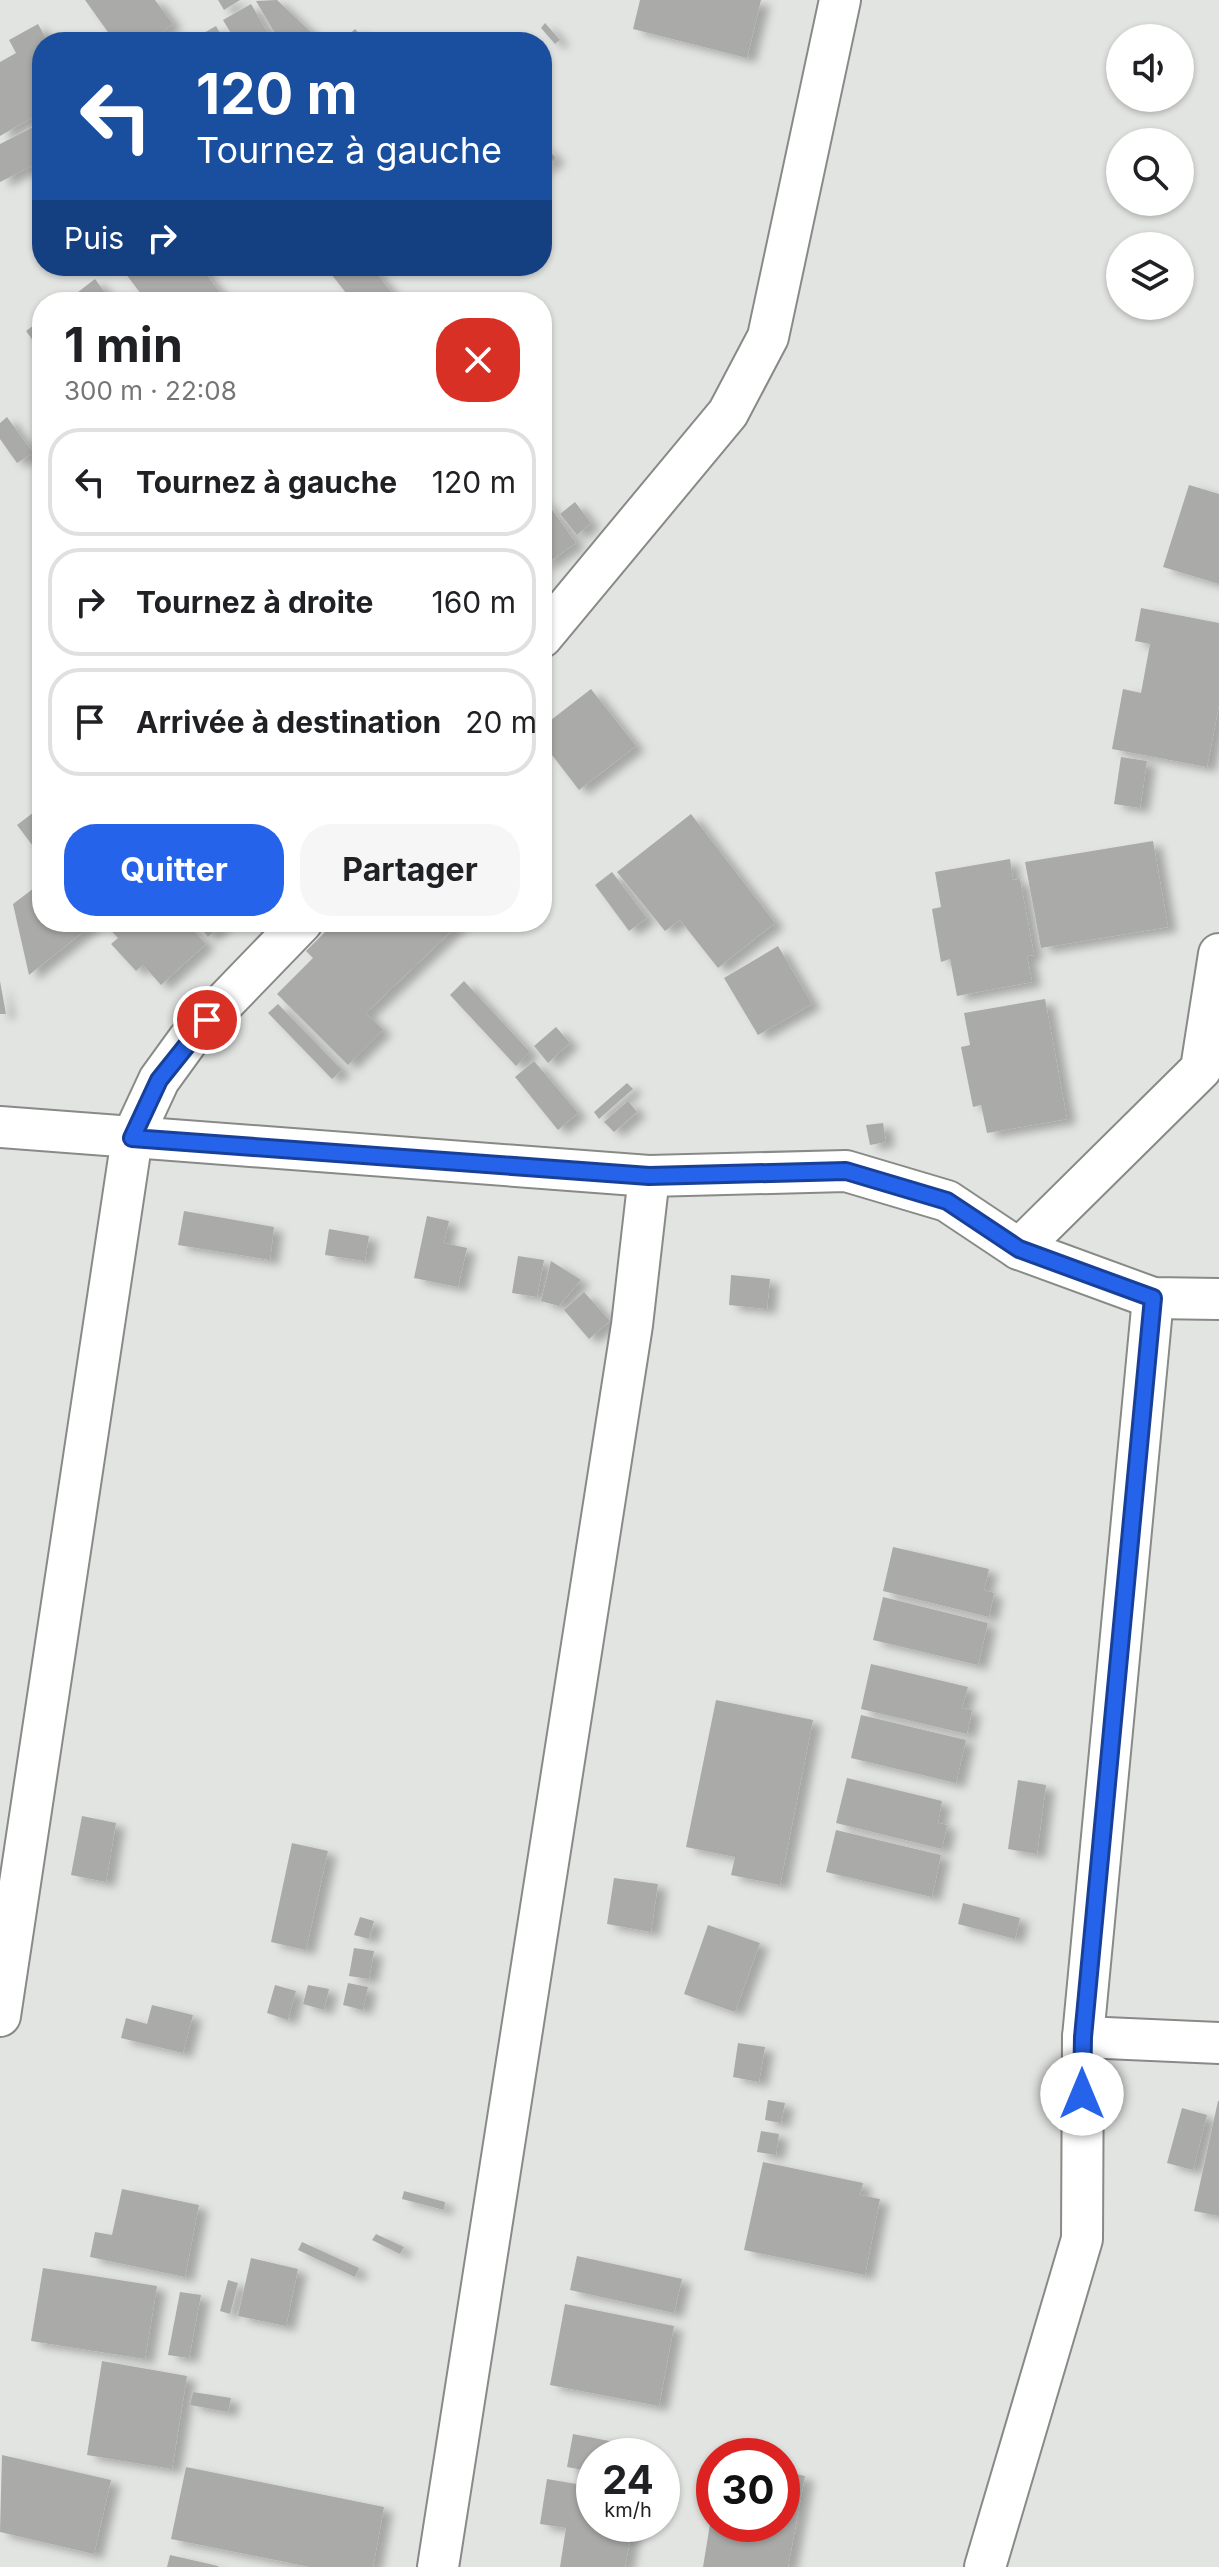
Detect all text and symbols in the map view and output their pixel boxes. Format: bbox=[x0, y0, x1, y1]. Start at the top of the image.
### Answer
map controls bbox=[1106, 24, 1194, 320]
button: sound bbox=[1106, 24, 1194, 112]
text: 120 m bbox=[196, 60, 358, 128]
icon: left bbox=[64, 64, 168, 168]
text: Tournez à gauche bbox=[196, 128, 502, 172]
button: search bbox=[1106, 128, 1194, 216]
icon: right bbox=[140, 216, 184, 260]
text: Puis bbox=[64, 220, 124, 256]
button: layers bbox=[1106, 232, 1194, 320]
text: 1 min bbox=[64, 315, 183, 374]
button: close bbox=[436, 318, 520, 402]
text: 300 m · 22:08 bbox=[64, 375, 237, 406]
icon: left bbox=[68, 460, 112, 504]
text: Tournez à gauche bbox=[136, 464, 397, 500]
text: 120 m bbox=[432, 464, 516, 500]
icon: right bbox=[68, 580, 112, 624]
text: Tournez à droite bbox=[136, 584, 373, 620]
text: 160 m bbox=[432, 584, 516, 620]
icon: arrive bbox=[68, 700, 112, 744]
text: Arrivée à destination bbox=[136, 704, 441, 740]
text: 20 m bbox=[465, 704, 537, 740]
button: Quitter bbox=[64, 824, 284, 916]
button: Partager bbox=[300, 824, 520, 916]
pin bbox=[173, 986, 241, 1054]
icon: arrive bbox=[185, 998, 229, 1042]
position arrow bbox=[1040, 2052, 1124, 2136]
speed limit sign: 30 bbox=[696, 2438, 800, 2542]
text: 24 bbox=[602, 2455, 654, 2504]
text: km/h bbox=[604, 2498, 652, 2522]

